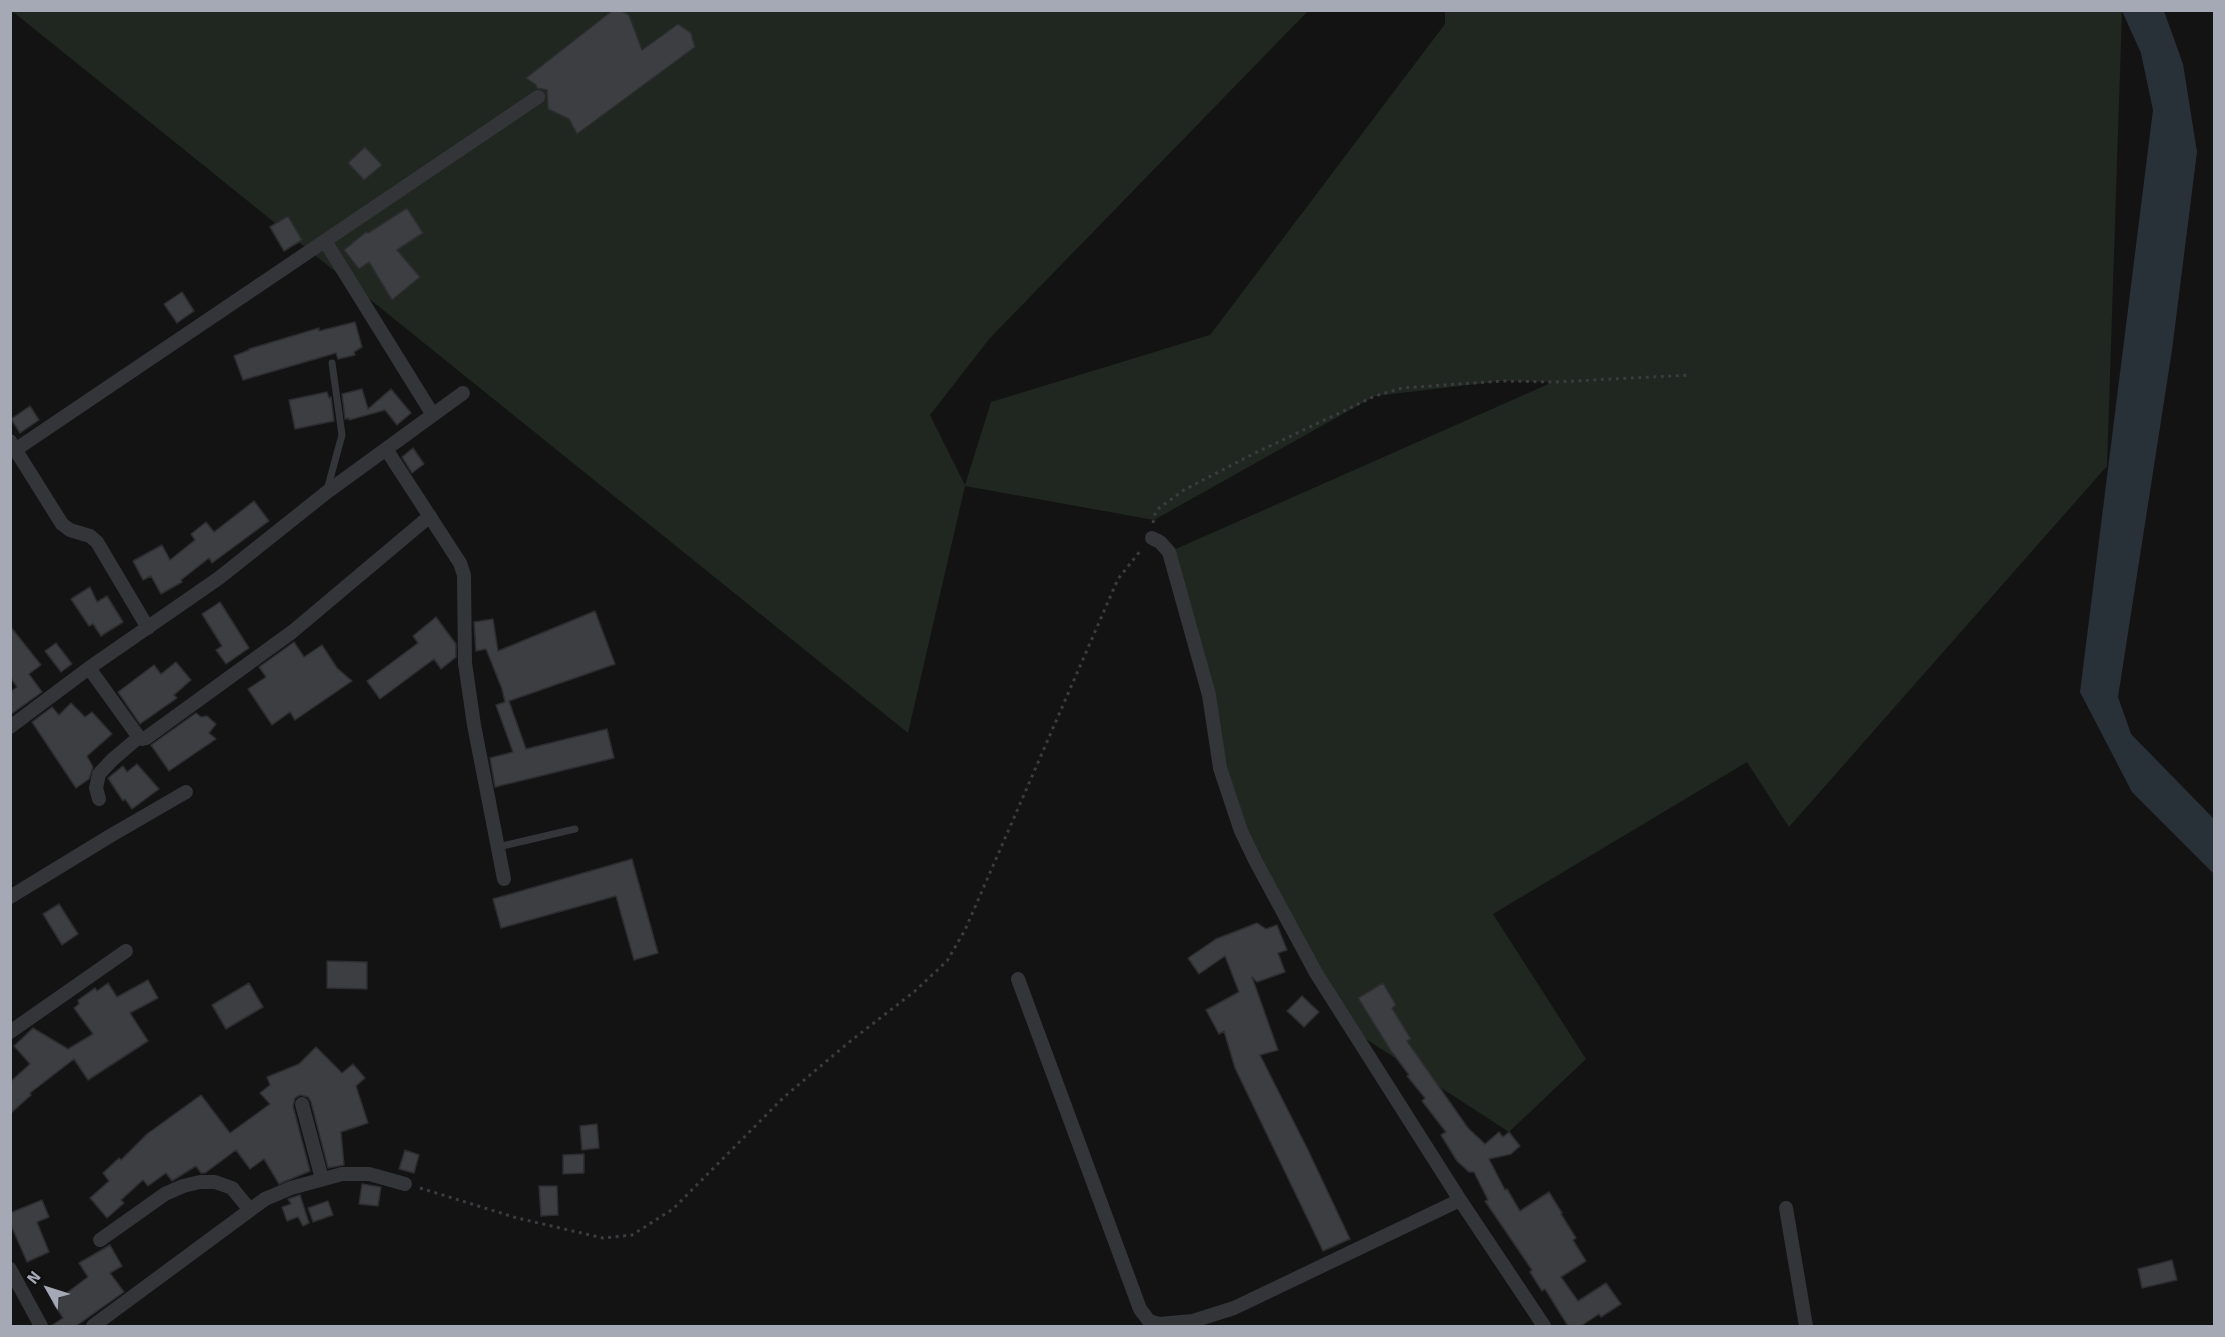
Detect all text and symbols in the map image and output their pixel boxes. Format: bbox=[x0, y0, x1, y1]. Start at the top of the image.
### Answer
north arrow bbox=[18, 1259, 78, 1319]
text: N bbox=[23, 1267, 45, 1288]

